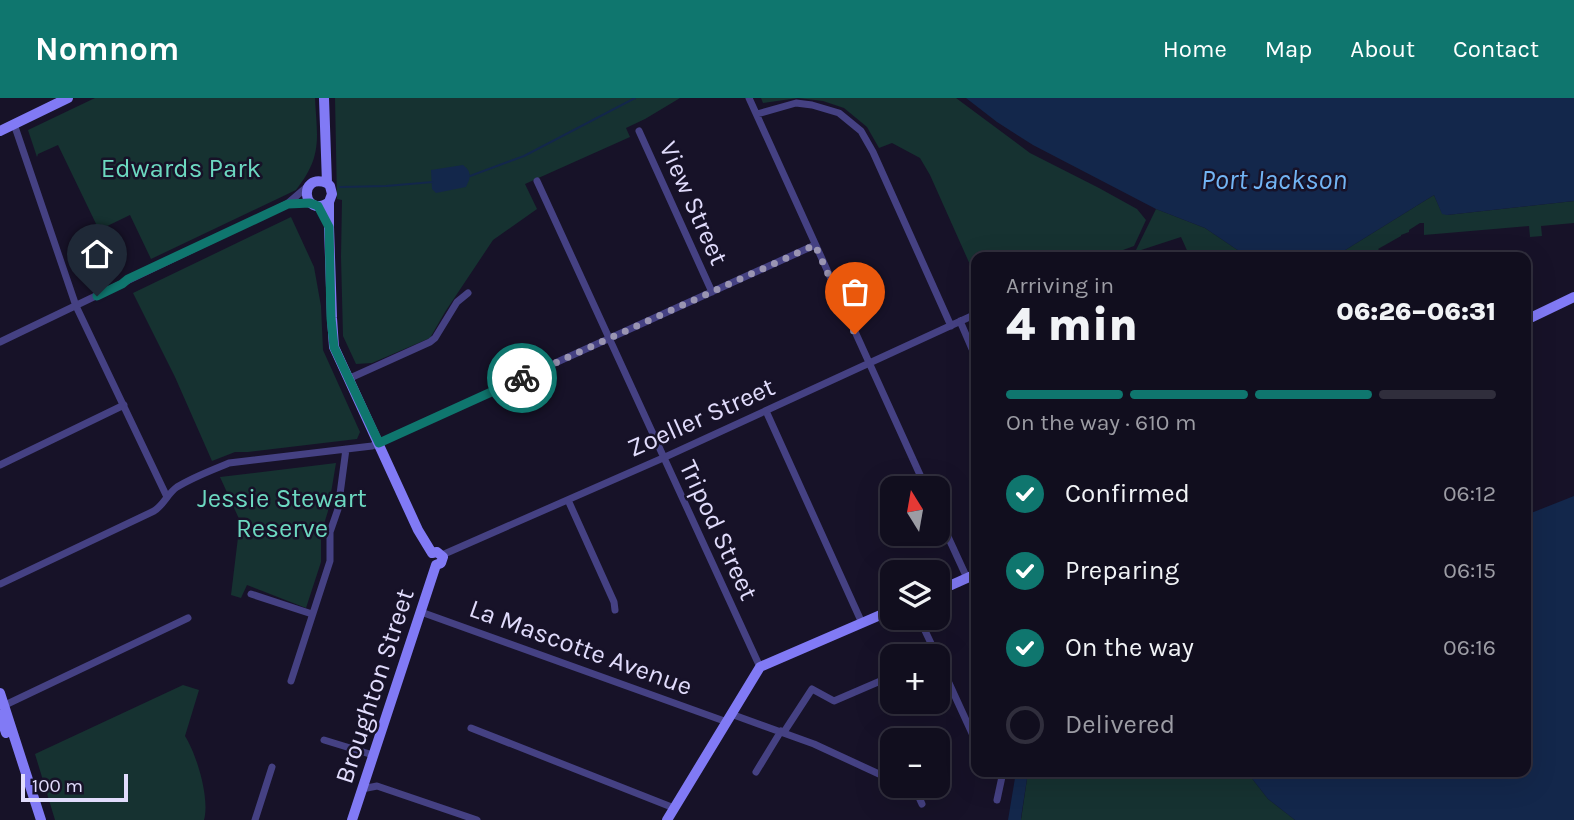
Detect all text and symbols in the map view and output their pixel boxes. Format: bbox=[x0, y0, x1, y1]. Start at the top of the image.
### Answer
text: Nomnom bbox=[35, 30, 179, 68]
text: Home bbox=[1163, 35, 1227, 63]
text: Map bbox=[1265, 35, 1312, 63]
text: About bbox=[1350, 35, 1415, 63]
text: Contact bbox=[1453, 35, 1539, 63]
street label: View Street bbox=[653, 137, 735, 270]
park label: Edwards Park bbox=[101, 153, 261, 184]
water label: Port Jackson bbox=[1201, 163, 1347, 196]
pin bbox=[67, 224, 127, 296]
icon: home bbox=[78, 235, 116, 273]
pin bbox=[825, 262, 885, 334]
text: Arriving in bbox=[1006, 272, 1114, 299]
icon: bag bbox=[836, 273, 874, 311]
text: 06:26–06:31 bbox=[1336, 296, 1496, 327]
text: 4 min bbox=[1006, 298, 1138, 352]
courier bbox=[487, 343, 557, 413]
icon: bike bbox=[503, 359, 541, 397]
street label: Zoeller Street bbox=[623, 371, 780, 464]
text: On the way · 610 m bbox=[1006, 409, 1196, 436]
street label: Tripod Street bbox=[673, 455, 765, 605]
icon: check bbox=[1006, 475, 1044, 513]
north arrow bbox=[880, 476, 950, 546]
map controls bbox=[880, 476, 950, 798]
text: Confirmed bbox=[1065, 478, 1190, 509]
text: 06:12 bbox=[1443, 480, 1496, 507]
park label: Jessie Stewart Reserve bbox=[197, 483, 367, 544]
icon: check bbox=[1006, 552, 1044, 590]
text: Preparing bbox=[1065, 555, 1179, 586]
text: 06:15 bbox=[1443, 557, 1496, 584]
button: layers bbox=[880, 560, 950, 630]
street label: Broughton Street bbox=[328, 585, 421, 788]
street label: La Mascotte Avenue bbox=[465, 593, 697, 702]
icon: check bbox=[1006, 629, 1044, 667]
text: On the way bbox=[1065, 632, 1194, 663]
text: 06:16 bbox=[1443, 634, 1496, 661]
button: + bbox=[880, 644, 950, 714]
text: Delivered bbox=[1065, 709, 1175, 740]
button: − bbox=[880, 728, 950, 798]
scale bar bbox=[21, 771, 128, 803]
text: 100 m bbox=[32, 775, 83, 797]

